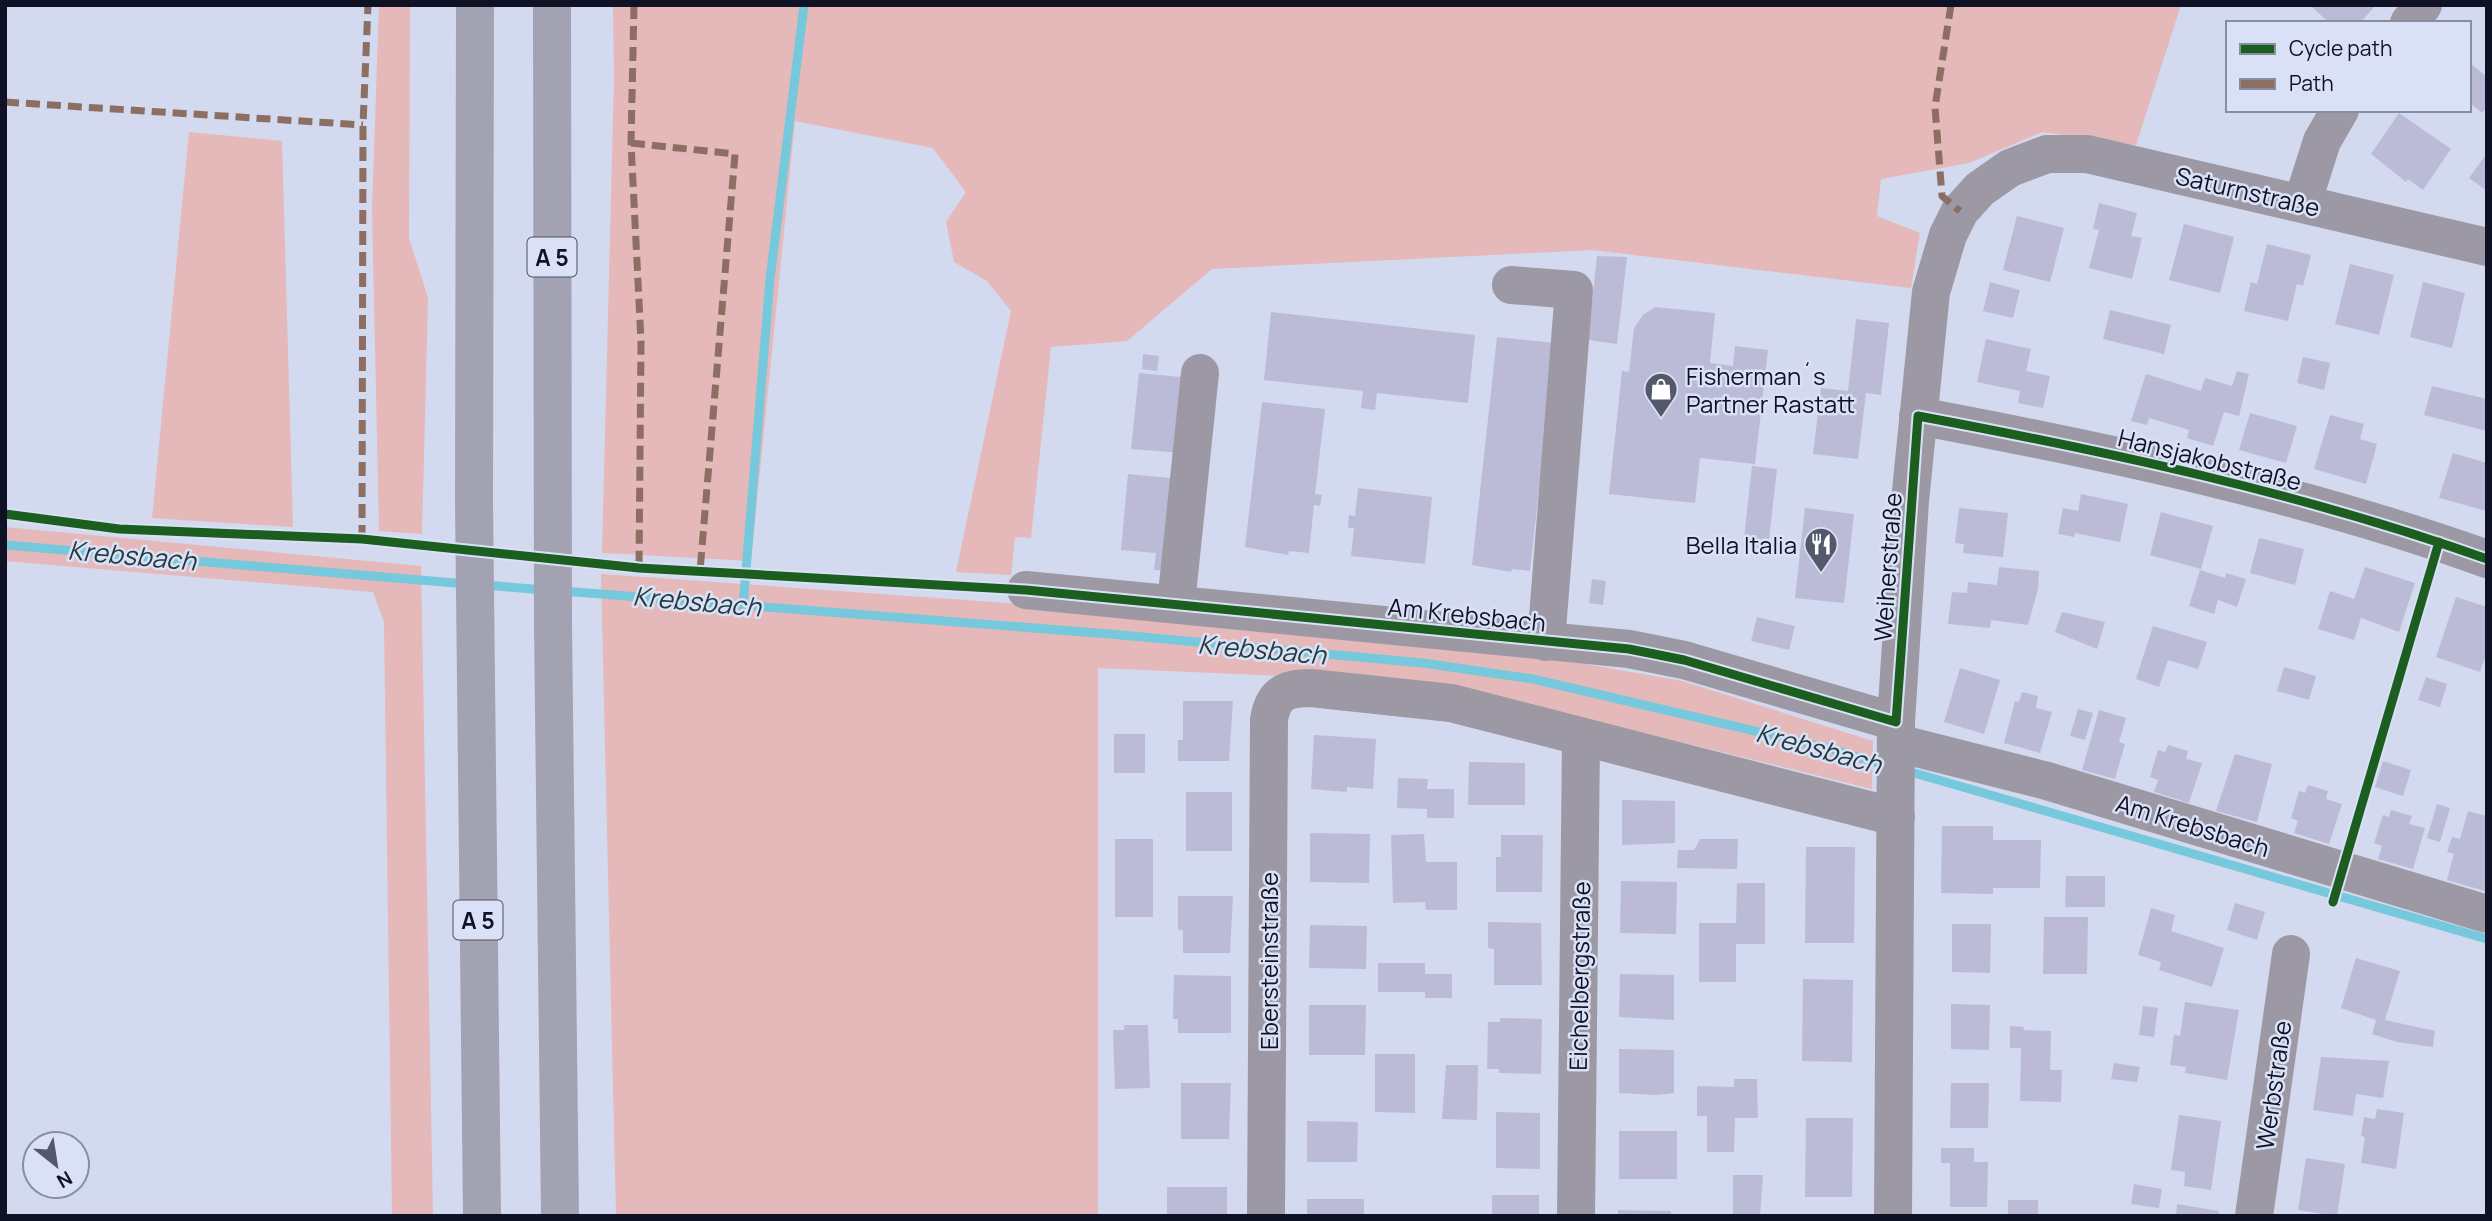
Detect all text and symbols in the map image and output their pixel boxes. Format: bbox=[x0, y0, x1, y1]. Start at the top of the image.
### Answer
legend bbox=[2226, 21, 2471, 112]
text: Cycle path bbox=[2289, 34, 2392, 62]
text: Path bbox=[2289, 69, 2334, 97]
street label: Saturnstraße bbox=[2173, 158, 2323, 224]
road number: A 5 bbox=[528, 238, 576, 276]
place label: Fisherman´s Partner Rastatt bbox=[1686, 359, 1855, 420]
shop icon: Fisherman´s Partner Rastatt bbox=[1642, 370, 1680, 419]
street label: Hansjakobstraße bbox=[2115, 420, 2305, 498]
street label: Weiherstraße bbox=[1865, 491, 1909, 643]
restaurant icon: Bella Italia bbox=[1802, 525, 1840, 574]
place label: Bella Italia bbox=[1686, 528, 1797, 561]
water label: Krebsbach bbox=[67, 531, 199, 579]
water label: Krebsbach bbox=[632, 577, 764, 625]
street label: Am Krebsbach bbox=[1386, 589, 1548, 639]
water label: Krebsbach bbox=[1197, 625, 1329, 673]
water label: Krebsbach bbox=[1752, 714, 1887, 782]
street label: Am Krebsbach bbox=[2112, 786, 2274, 864]
street label: Ebersteinstraße bbox=[1252, 872, 1285, 1050]
street label: Eichelbergstraße bbox=[1561, 881, 1597, 1071]
road number: A 5 bbox=[454, 900, 503, 939]
street label: Werbstraße bbox=[2248, 1018, 2298, 1152]
north arrow bbox=[21, 1130, 91, 1200]
text: N bbox=[52, 1165, 77, 1194]

